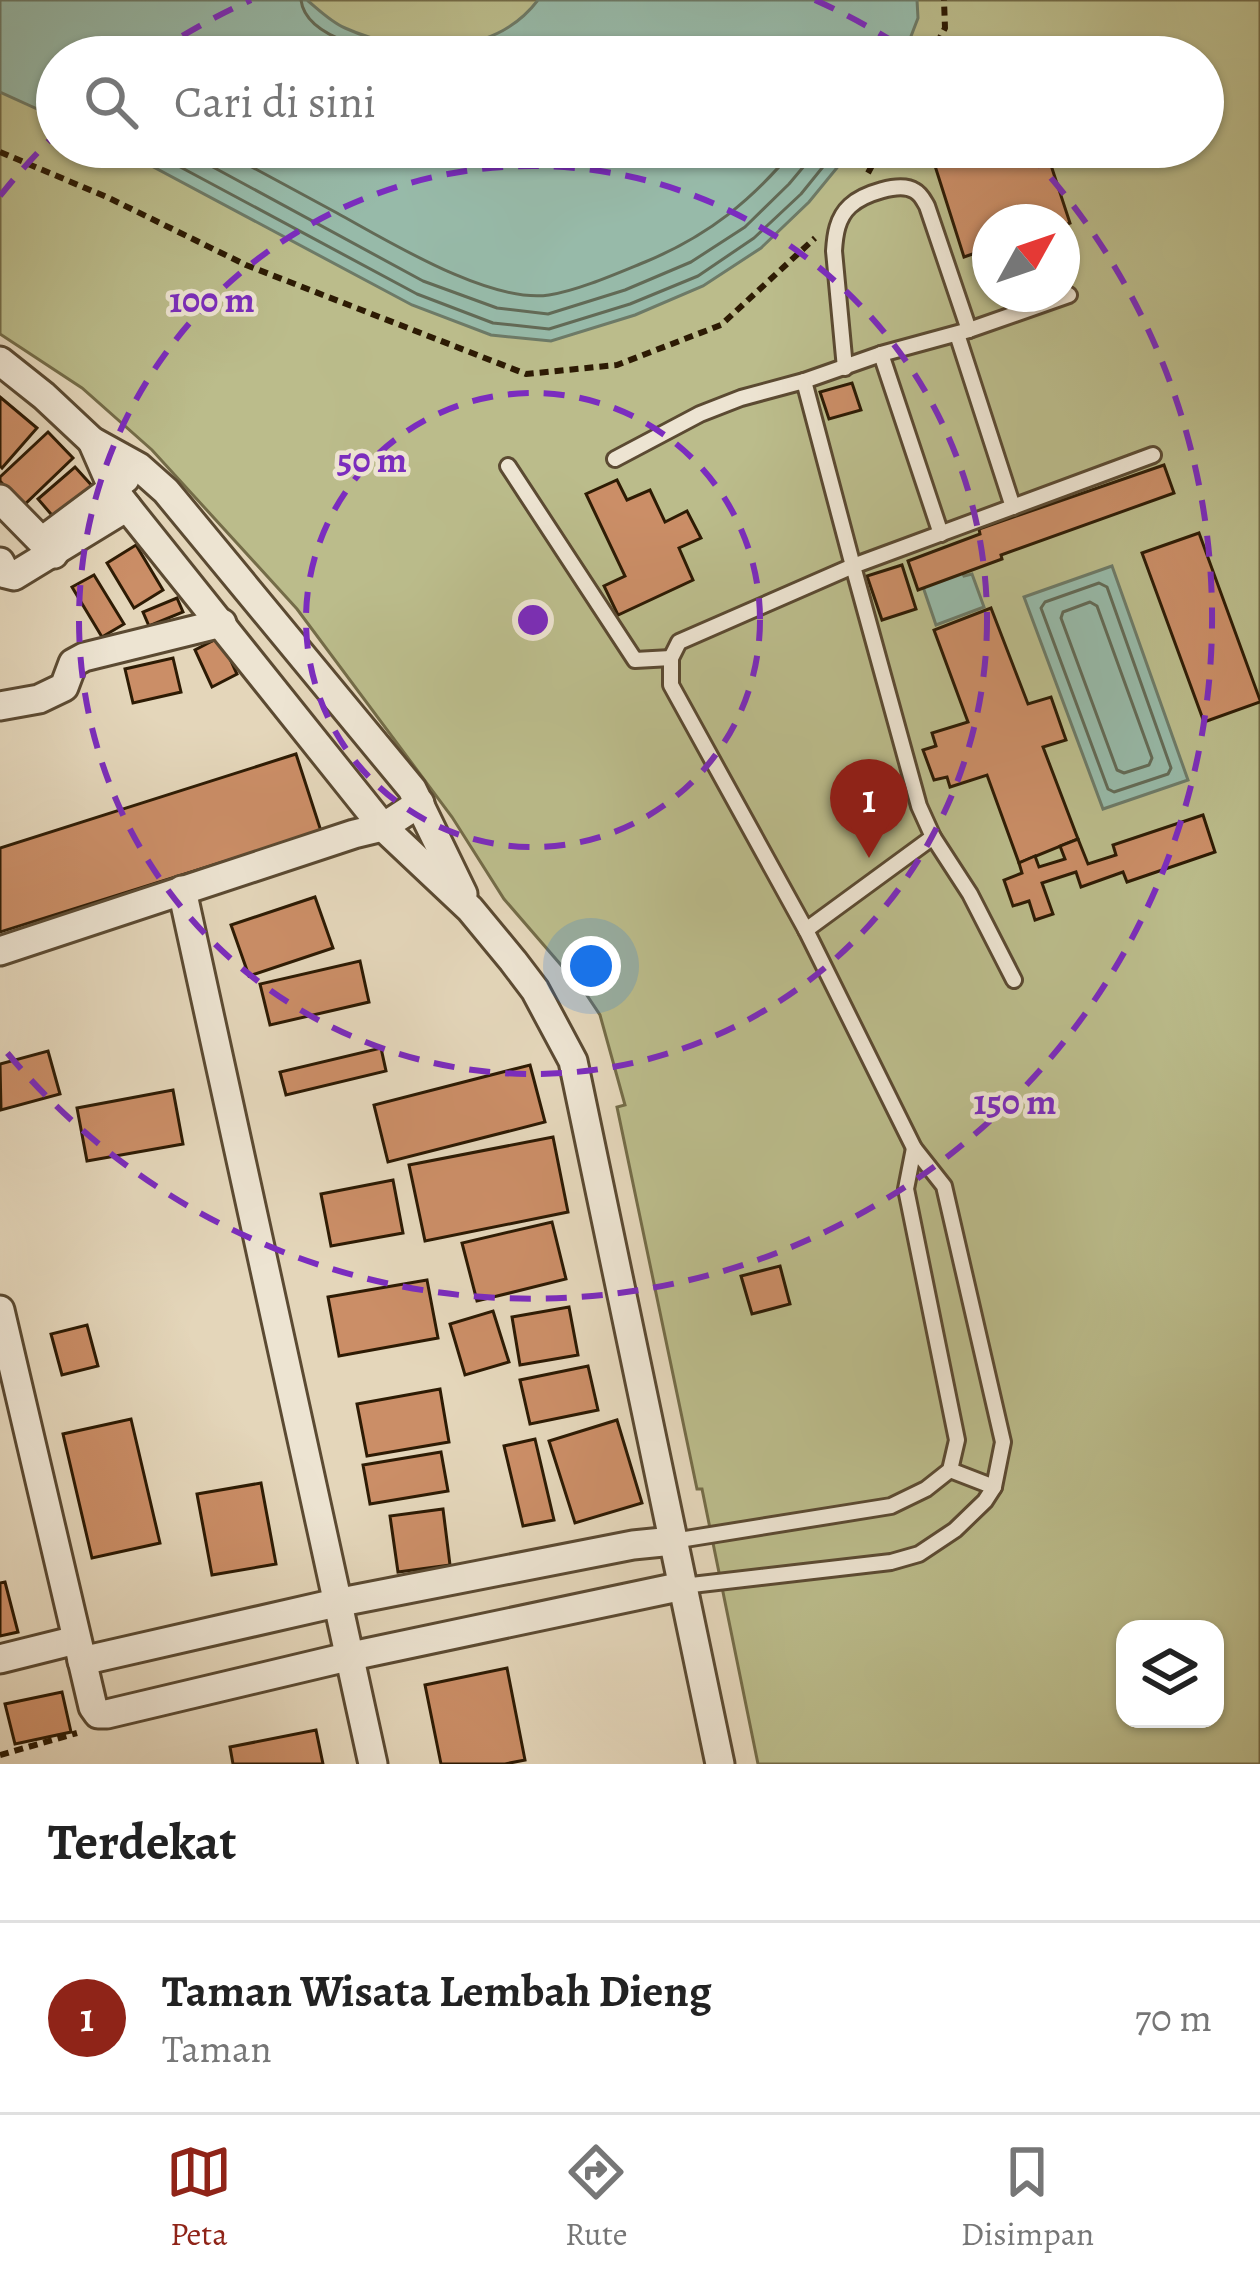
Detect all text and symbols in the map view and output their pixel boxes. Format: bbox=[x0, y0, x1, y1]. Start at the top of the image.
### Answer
search box bbox=[36, 36, 1224, 168]
icon: search bbox=[78, 69, 144, 135]
text: Cari di sini bbox=[174, 71, 376, 133]
north arrow bbox=[972, 204, 1080, 312]
text: 100 m bbox=[169, 275, 255, 324]
text: 50 m bbox=[337, 435, 407, 484]
centre of rings bbox=[512, 599, 554, 641]
pin: 1 bbox=[830, 759, 908, 858]
your location bbox=[561, 936, 621, 996]
text: 150 m bbox=[974, 1077, 1056, 1126]
map controls bbox=[1116, 1620, 1224, 1728]
button: layers bbox=[1116, 1620, 1224, 1728]
text: Terdekat bbox=[48, 1807, 236, 1877]
text: Taman Wisata Lembah Dieng bbox=[162, 1960, 712, 2022]
text: 1 bbox=[80, 1991, 94, 2044]
text: 70 m bbox=[1135, 1991, 1212, 2044]
text: Taman bbox=[162, 2022, 272, 2075]
tab: Peta bbox=[166, 2139, 232, 2256]
tab: Rute bbox=[563, 2139, 629, 2256]
tab: Disimpan bbox=[961, 2139, 1094, 2256]

